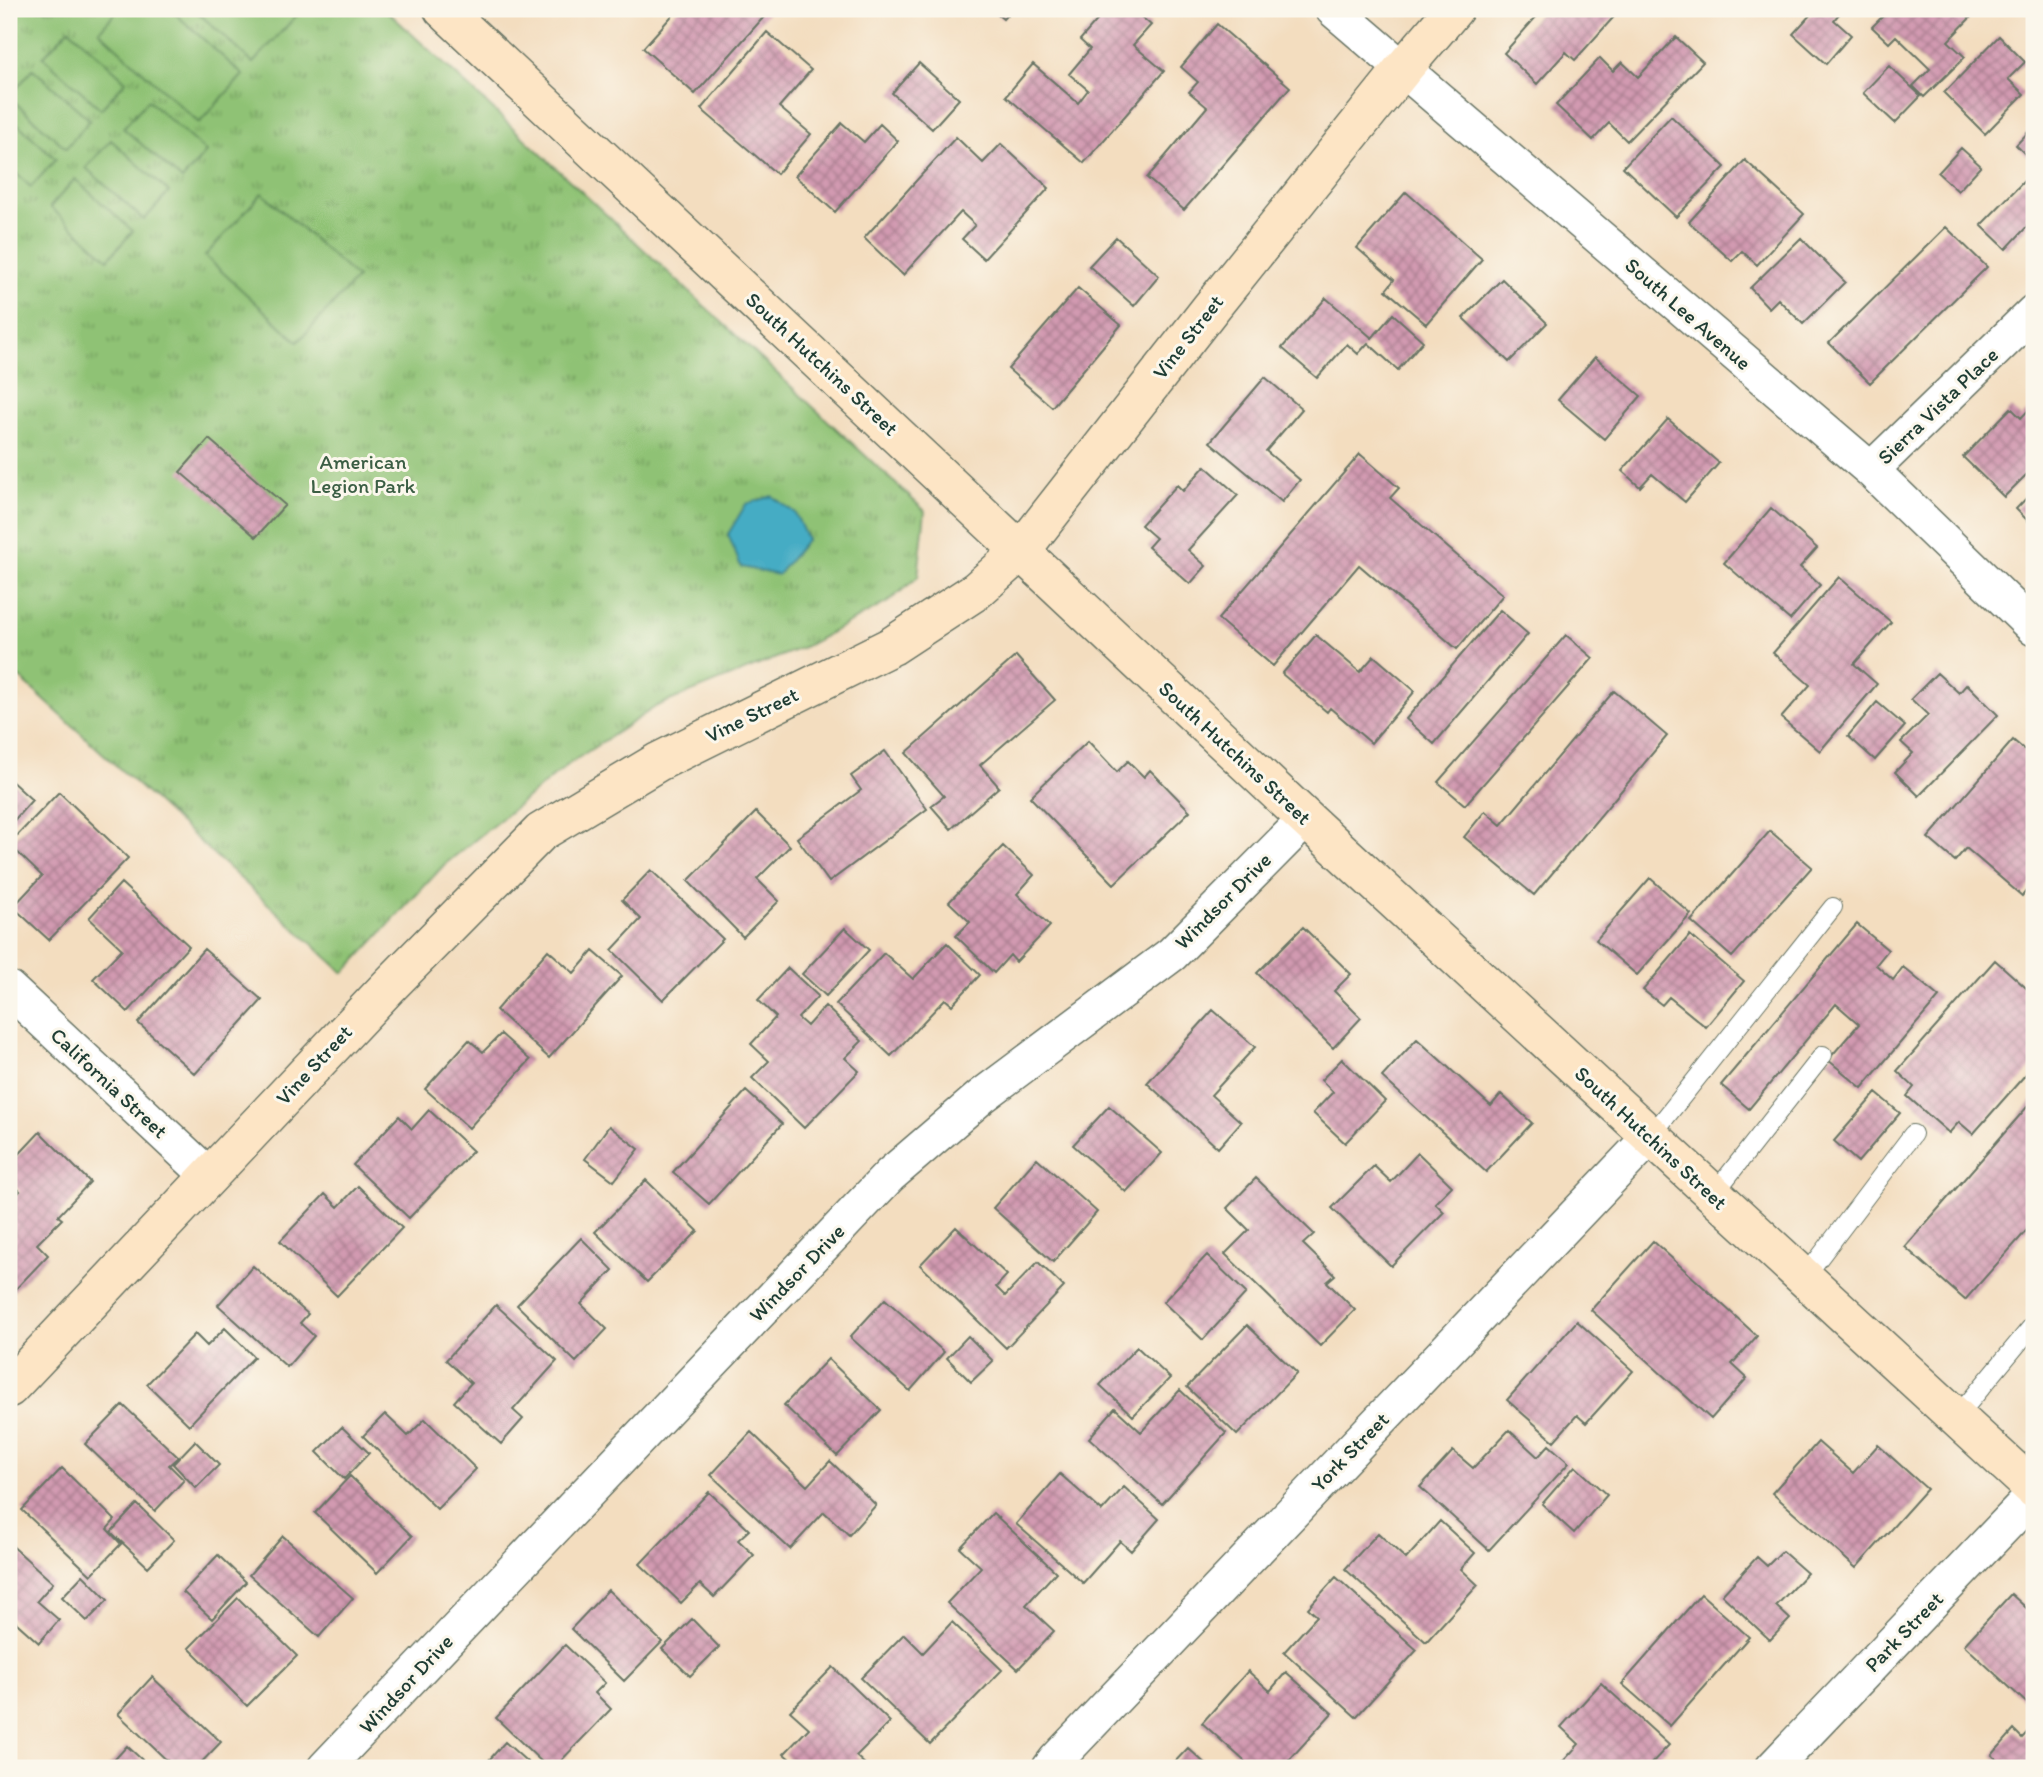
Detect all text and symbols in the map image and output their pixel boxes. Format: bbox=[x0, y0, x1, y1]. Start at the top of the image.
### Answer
street label: South Lee Avenue bbox=[1620, 252, 1756, 375]
street label: South Hutchins Street bbox=[741, 287, 904, 441]
street label: Vine Street bbox=[1147, 289, 1228, 384]
street label: Sierra Vista Place bbox=[1872, 342, 2003, 469]
park label: American Legion Park bbox=[311, 449, 416, 498]
street label: South Hutchins Street bbox=[1154, 676, 1317, 830]
street label: Vine Street bbox=[701, 681, 802, 748]
street label: Windsor Drive bbox=[1169, 847, 1276, 954]
street label: Vine Street bbox=[270, 1019, 357, 1110]
street label: California Street bbox=[46, 1022, 173, 1143]
street label: South Hutchins Street bbox=[1570, 1061, 1733, 1215]
street label: Windsor Drive bbox=[744, 1218, 850, 1327]
street label: York Street bbox=[1306, 1407, 1394, 1497]
street label: Park Street bbox=[1859, 1586, 1948, 1677]
street label: Windsor Drive bbox=[353, 1629, 458, 1738]

